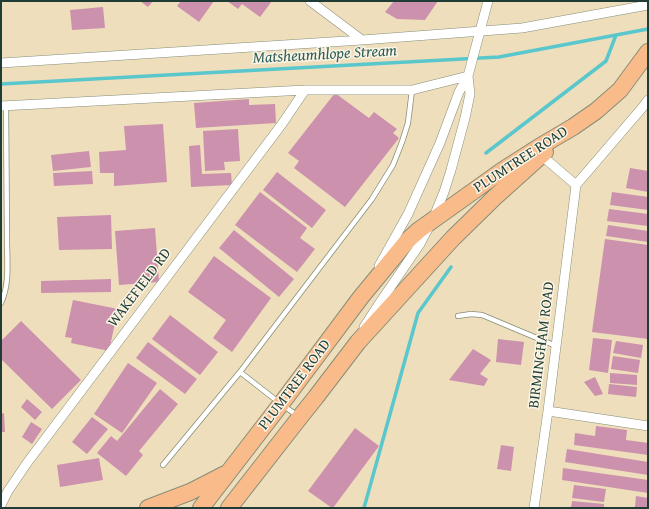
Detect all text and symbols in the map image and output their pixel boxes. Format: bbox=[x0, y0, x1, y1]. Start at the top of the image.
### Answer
water label: Matsheumhlope Stream bbox=[252, 42, 398, 68]
street label: PLUMTREE ROAD bbox=[471, 123, 571, 197]
street label: WAKEFIELD RD bbox=[104, 245, 176, 331]
street label: BIRMINGHAM ROAD bbox=[525, 281, 559, 409]
street label: PLUMTREE ROAD bbox=[255, 336, 335, 434]

